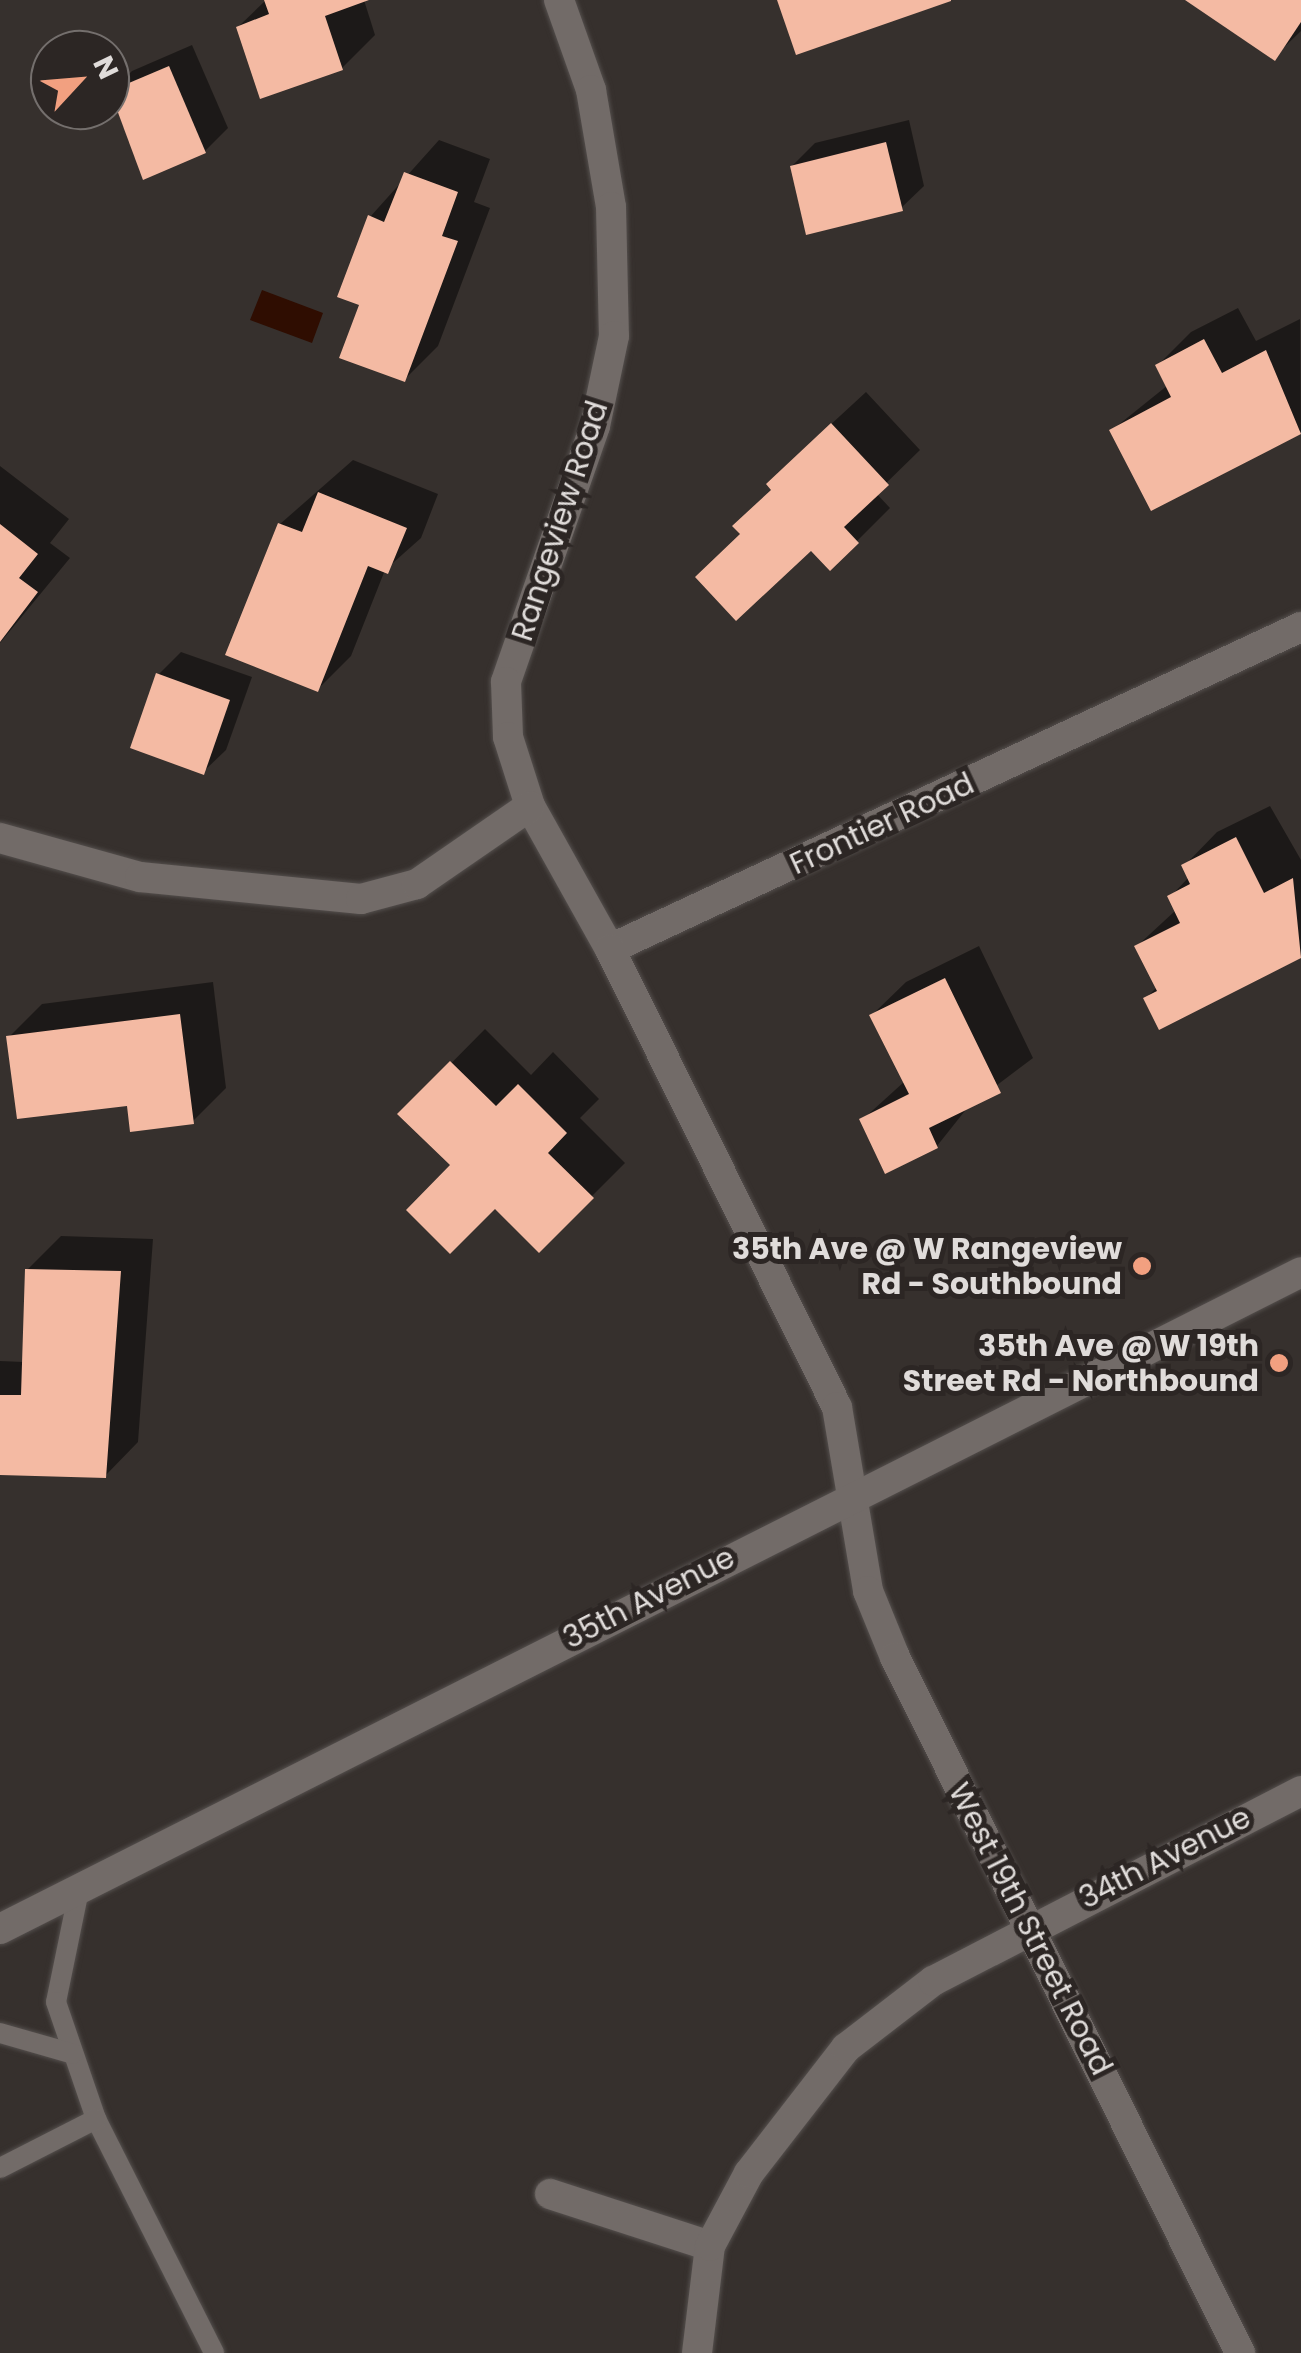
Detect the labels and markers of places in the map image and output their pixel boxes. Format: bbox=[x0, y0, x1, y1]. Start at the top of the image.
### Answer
place label: 35th Ave @ W Rangeview Rd - Southbound bbox=[732, 1231, 1122, 1302]
marker: 35th Ave @ W Rangeview Rd - Southbound bbox=[1131, 1255, 1153, 1277]
place label: 35th Ave @ W 19th Street Rd - Northbound bbox=[903, 1328, 1259, 1398]
marker: 35th Ave @ W 19th Street Rd - Northbound bbox=[1268, 1352, 1290, 1374]

